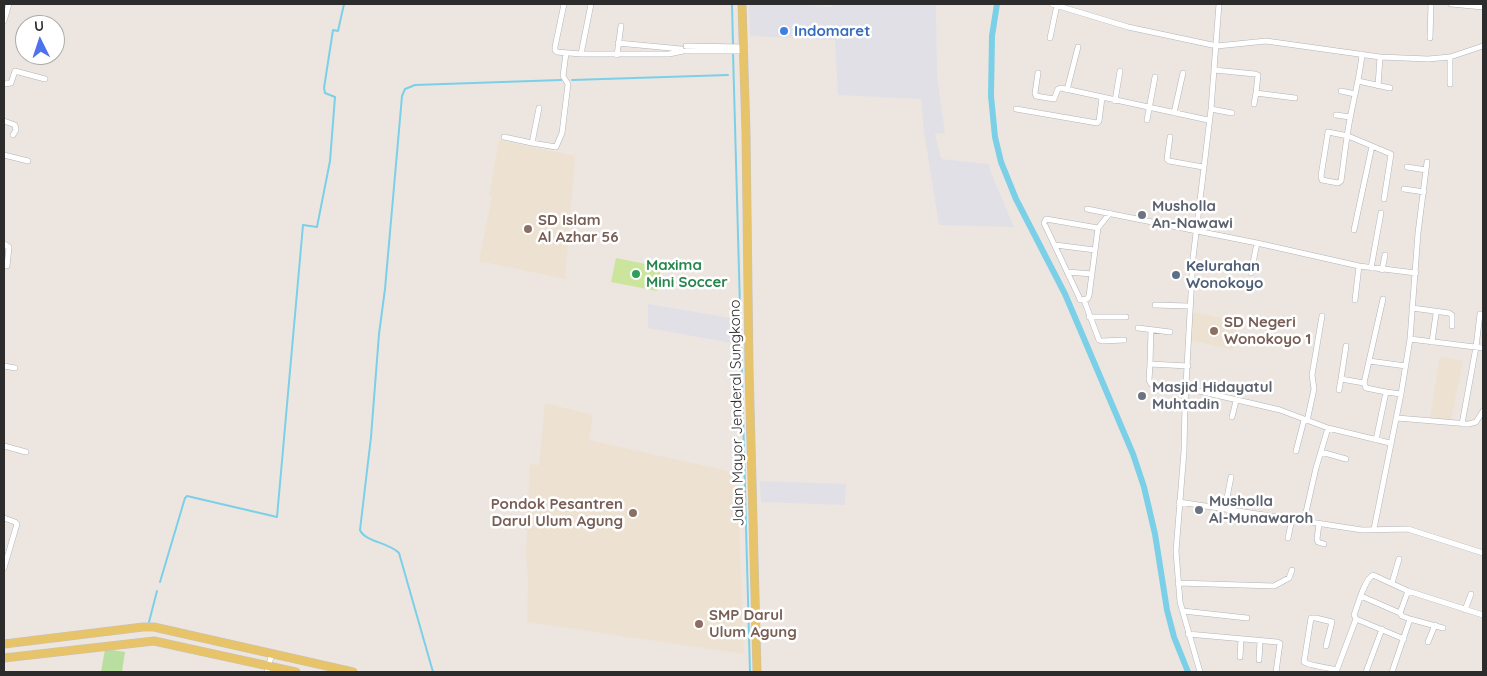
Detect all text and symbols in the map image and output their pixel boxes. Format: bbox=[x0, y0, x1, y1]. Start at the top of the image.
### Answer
north arrow bbox=[15, 15, 65, 65]
text: U bbox=[33, 17, 45, 35]
place label: Indomaret bbox=[794, 22, 870, 40]
marker: Indomaret bbox=[778, 25, 790, 37]
place label: Musholla An-Nawawi bbox=[1152, 197, 1233, 232]
marker: Musholla An-Nawawi bbox=[1136, 209, 1148, 221]
place label: SD Islam Al Azhar 56 bbox=[538, 211, 619, 246]
marker: SD Islam Al Azhar 56 bbox=[522, 223, 534, 235]
place label: Maxima Mini Soccer bbox=[646, 256, 728, 291]
place label: Kelurahan Wonokoyo bbox=[1186, 257, 1263, 292]
marker: Maxima Mini Soccer bbox=[630, 268, 642, 280]
marker: Kelurahan Wonokoyo bbox=[1170, 269, 1182, 281]
street label: Jalan Mayor Jenderal Sungkono bbox=[726, 299, 748, 527]
place label: SD Negeri Wonokoyo 1 bbox=[1224, 313, 1311, 348]
marker: SD Negeri Wonokoyo 1 bbox=[1208, 325, 1220, 337]
place label: Masjid Hidayatul Muhtadin bbox=[1152, 378, 1273, 413]
marker: Masjid Hidayatul Muhtadin bbox=[1136, 390, 1148, 402]
place label: Musholla Al-Munawaroh bbox=[1209, 492, 1313, 527]
place label: Pondok Pesantren Darul Ulum Agung bbox=[491, 495, 623, 530]
marker: Musholla Al-Munawaroh bbox=[1193, 504, 1205, 516]
marker: Pondok Pesantren Darul Ulum Agung bbox=[627, 507, 639, 519]
place label: SMP Darul Ulum Agung bbox=[709, 606, 797, 641]
marker: SMP Darul Ulum Agung bbox=[693, 618, 705, 630]

